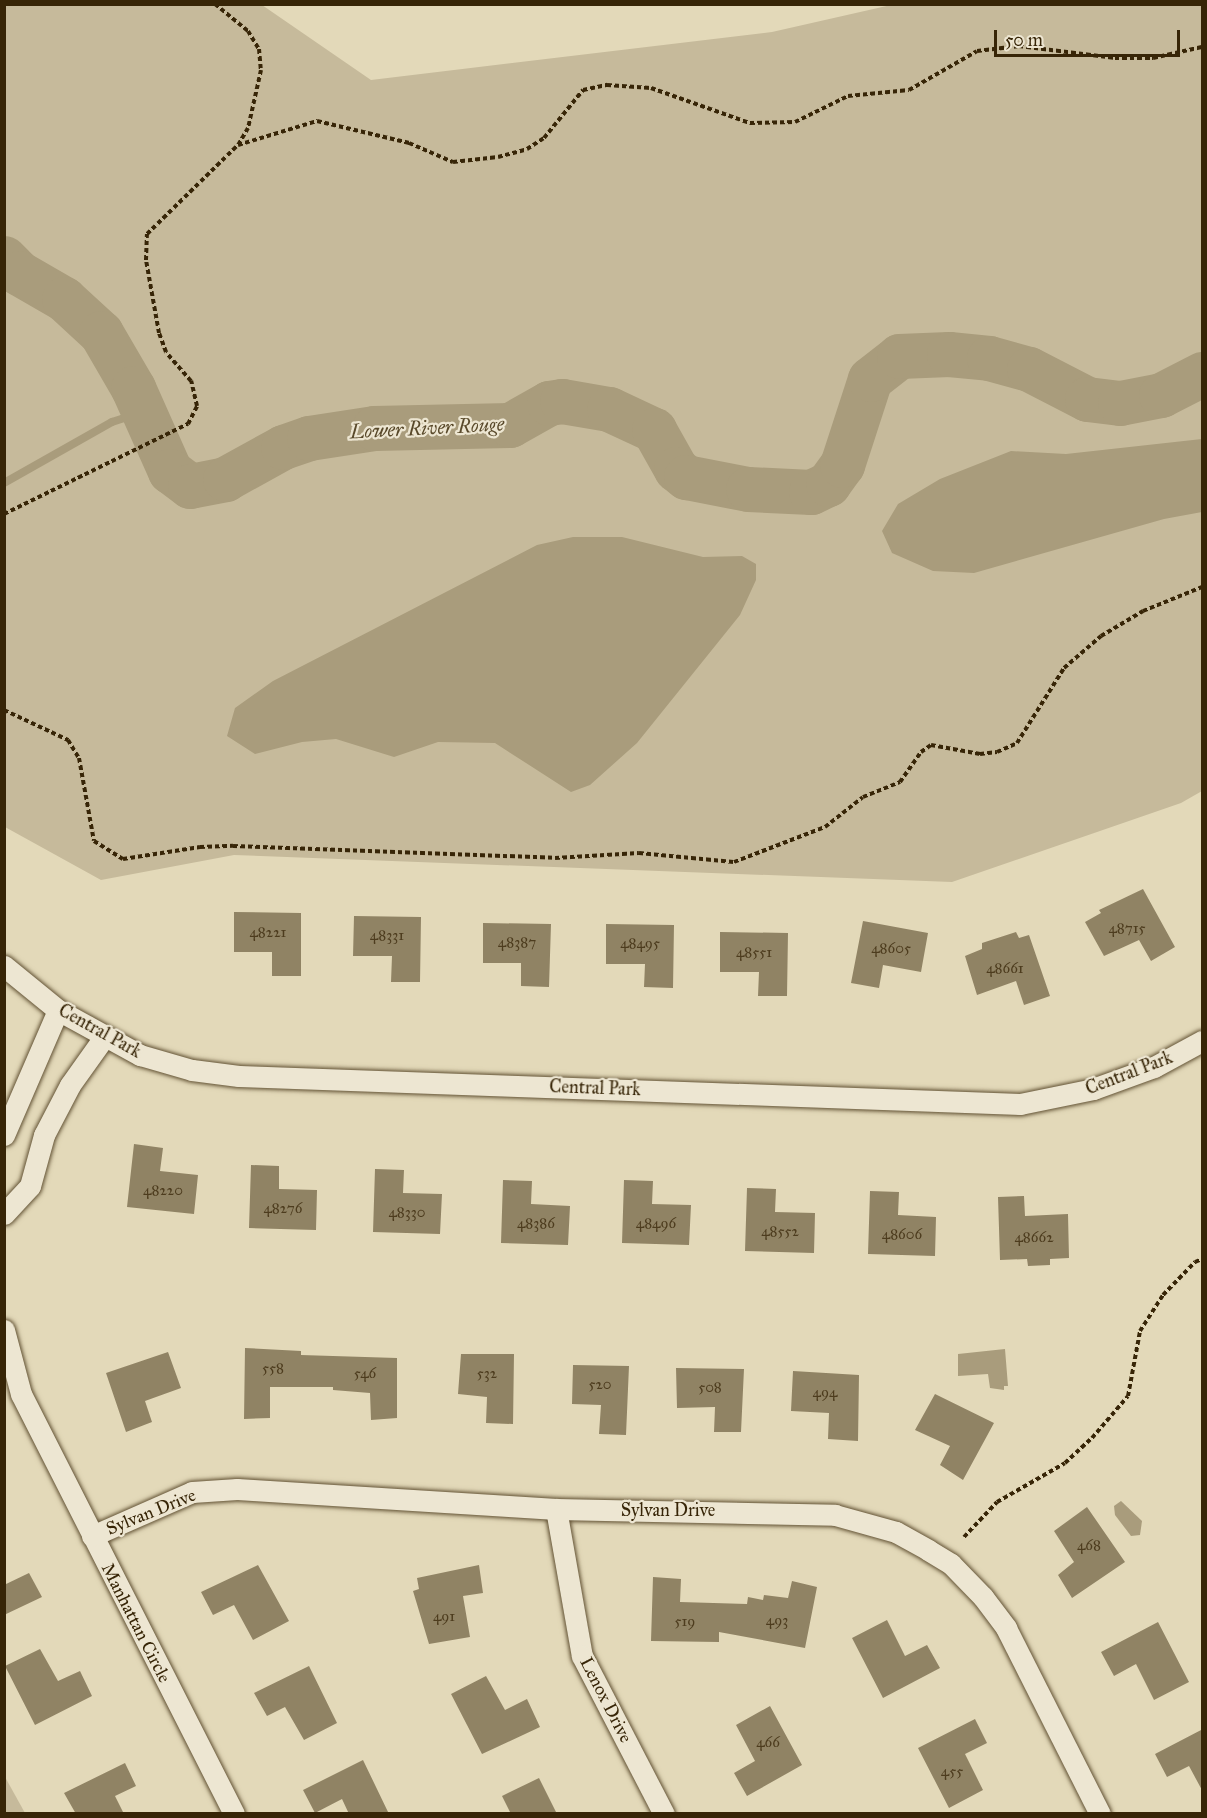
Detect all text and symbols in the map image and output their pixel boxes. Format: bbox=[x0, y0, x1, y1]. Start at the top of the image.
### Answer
scale bar bbox=[997, 18, 1183, 56]
text: 50 m bbox=[1005, 29, 1043, 51]
water label: Lower River Rouge bbox=[349, 412, 505, 444]
house number: 48715 bbox=[1108, 920, 1146, 938]
house number: 48221 bbox=[249, 924, 287, 942]
house number: 48331 bbox=[370, 927, 404, 945]
house number: 48387 bbox=[498, 934, 536, 952]
house number: 48495 bbox=[620, 935, 660, 953]
house number: 48605 bbox=[871, 940, 911, 958]
house number: 48551 bbox=[736, 944, 772, 962]
house number: 48661 bbox=[986, 960, 1024, 978]
street label: Central Park bbox=[55, 999, 145, 1063]
street label: Central Park bbox=[1082, 1047, 1176, 1099]
street label: Central Park bbox=[549, 1076, 641, 1100]
house number: 48220 bbox=[143, 1182, 183, 1200]
house number: 48276 bbox=[264, 1200, 302, 1218]
house number: 48330 bbox=[388, 1204, 426, 1222]
house number: 48386 bbox=[517, 1215, 555, 1233]
house number: 48496 bbox=[636, 1215, 676, 1233]
house number: 48552 bbox=[761, 1223, 799, 1241]
house number: 48606 bbox=[882, 1226, 922, 1244]
house number: 48662 bbox=[1014, 1229, 1054, 1247]
house number: 558 bbox=[262, 1360, 284, 1378]
house number: 546 bbox=[354, 1365, 376, 1383]
house number: 532 bbox=[477, 1365, 497, 1383]
house number: 520 bbox=[588, 1376, 612, 1394]
house number: 508 bbox=[698, 1379, 722, 1397]
house number: 494 bbox=[813, 1384, 837, 1402]
street label: Sylvan Drive bbox=[103, 1484, 199, 1540]
street label: Sylvan Drive bbox=[621, 1499, 715, 1521]
house number: 468 bbox=[1077, 1537, 1101, 1555]
street label: Manhattan Circle bbox=[97, 1560, 175, 1686]
house number: 491 bbox=[433, 1608, 455, 1626]
house number: 493 bbox=[766, 1612, 788, 1630]
house number: 519 bbox=[675, 1613, 695, 1631]
street label: Lenox Drive bbox=[575, 1654, 637, 1746]
house number: 466 bbox=[756, 1734, 780, 1752]
house number: 455 bbox=[941, 1763, 963, 1781]

